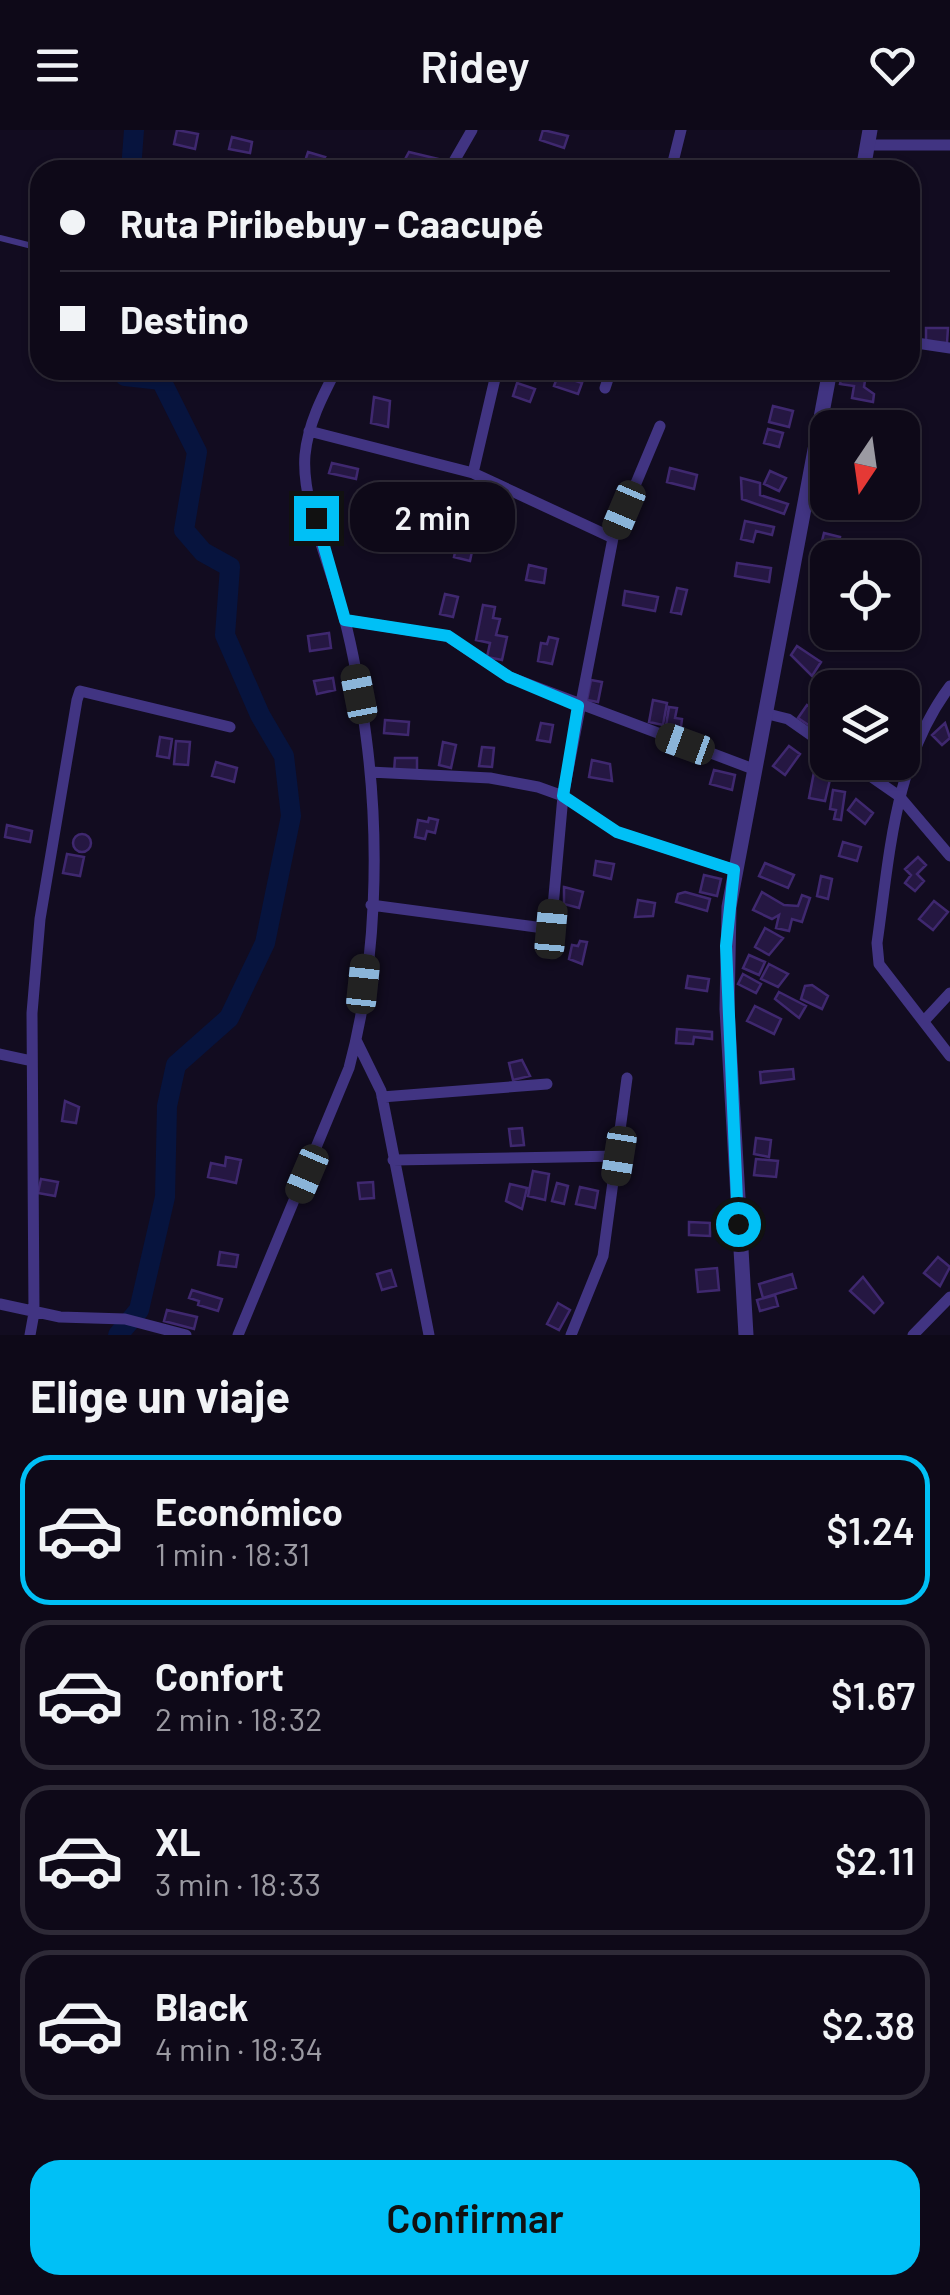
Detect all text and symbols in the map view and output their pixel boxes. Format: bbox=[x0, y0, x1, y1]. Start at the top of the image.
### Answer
icon: menu bbox=[30, 38, 85, 93]
text: Ridey bbox=[420, 38, 530, 92]
icon: heart bbox=[865, 38, 920, 93]
text: Ruta Piribebuy - Caacupé bbox=[120, 200, 543, 246]
text: Destino bbox=[120, 296, 249, 342]
north arrow bbox=[810, 410, 920, 520]
map controls bbox=[810, 410, 920, 780]
car bbox=[598, 477, 650, 543]
callout: 2 min bbox=[351, 483, 516, 553]
route end bbox=[294, 496, 339, 541]
text: 2 min bbox=[394, 498, 471, 536]
button: locate bbox=[810, 540, 920, 650]
car bbox=[339, 662, 379, 726]
button: layers bbox=[810, 670, 920, 780]
car bbox=[652, 720, 718, 768]
car bbox=[533, 898, 569, 960]
car bbox=[345, 953, 381, 1015]
car bbox=[599, 1124, 639, 1188]
car bbox=[281, 1141, 333, 1207]
route start bbox=[716, 1202, 761, 1247]
text: Elige un viaje bbox=[30, 1368, 290, 1422]
icon: car bbox=[35, 1485, 125, 1575]
text: Económico bbox=[155, 1488, 343, 1534]
text: $1.24 bbox=[826, 1507, 915, 1553]
text: 1 min · 18:31 bbox=[155, 1534, 310, 1572]
icon: car bbox=[35, 1650, 125, 1740]
text: Confort bbox=[155, 1653, 284, 1699]
text: $1.67 bbox=[831, 1672, 915, 1718]
text: 2 min · 18:32 bbox=[155, 1699, 322, 1737]
icon: car bbox=[35, 1815, 125, 1905]
text: XL bbox=[155, 1818, 201, 1864]
text: $2.11 bbox=[835, 1837, 915, 1883]
text: 3 min · 18:33 bbox=[155, 1864, 321, 1902]
icon: car bbox=[35, 1980, 125, 2070]
text: Black bbox=[155, 1983, 249, 2029]
text: $2.38 bbox=[822, 2002, 915, 2048]
text: 4 min · 18:34 bbox=[155, 2029, 323, 2067]
button: Confirmar bbox=[30, 2160, 920, 2275]

